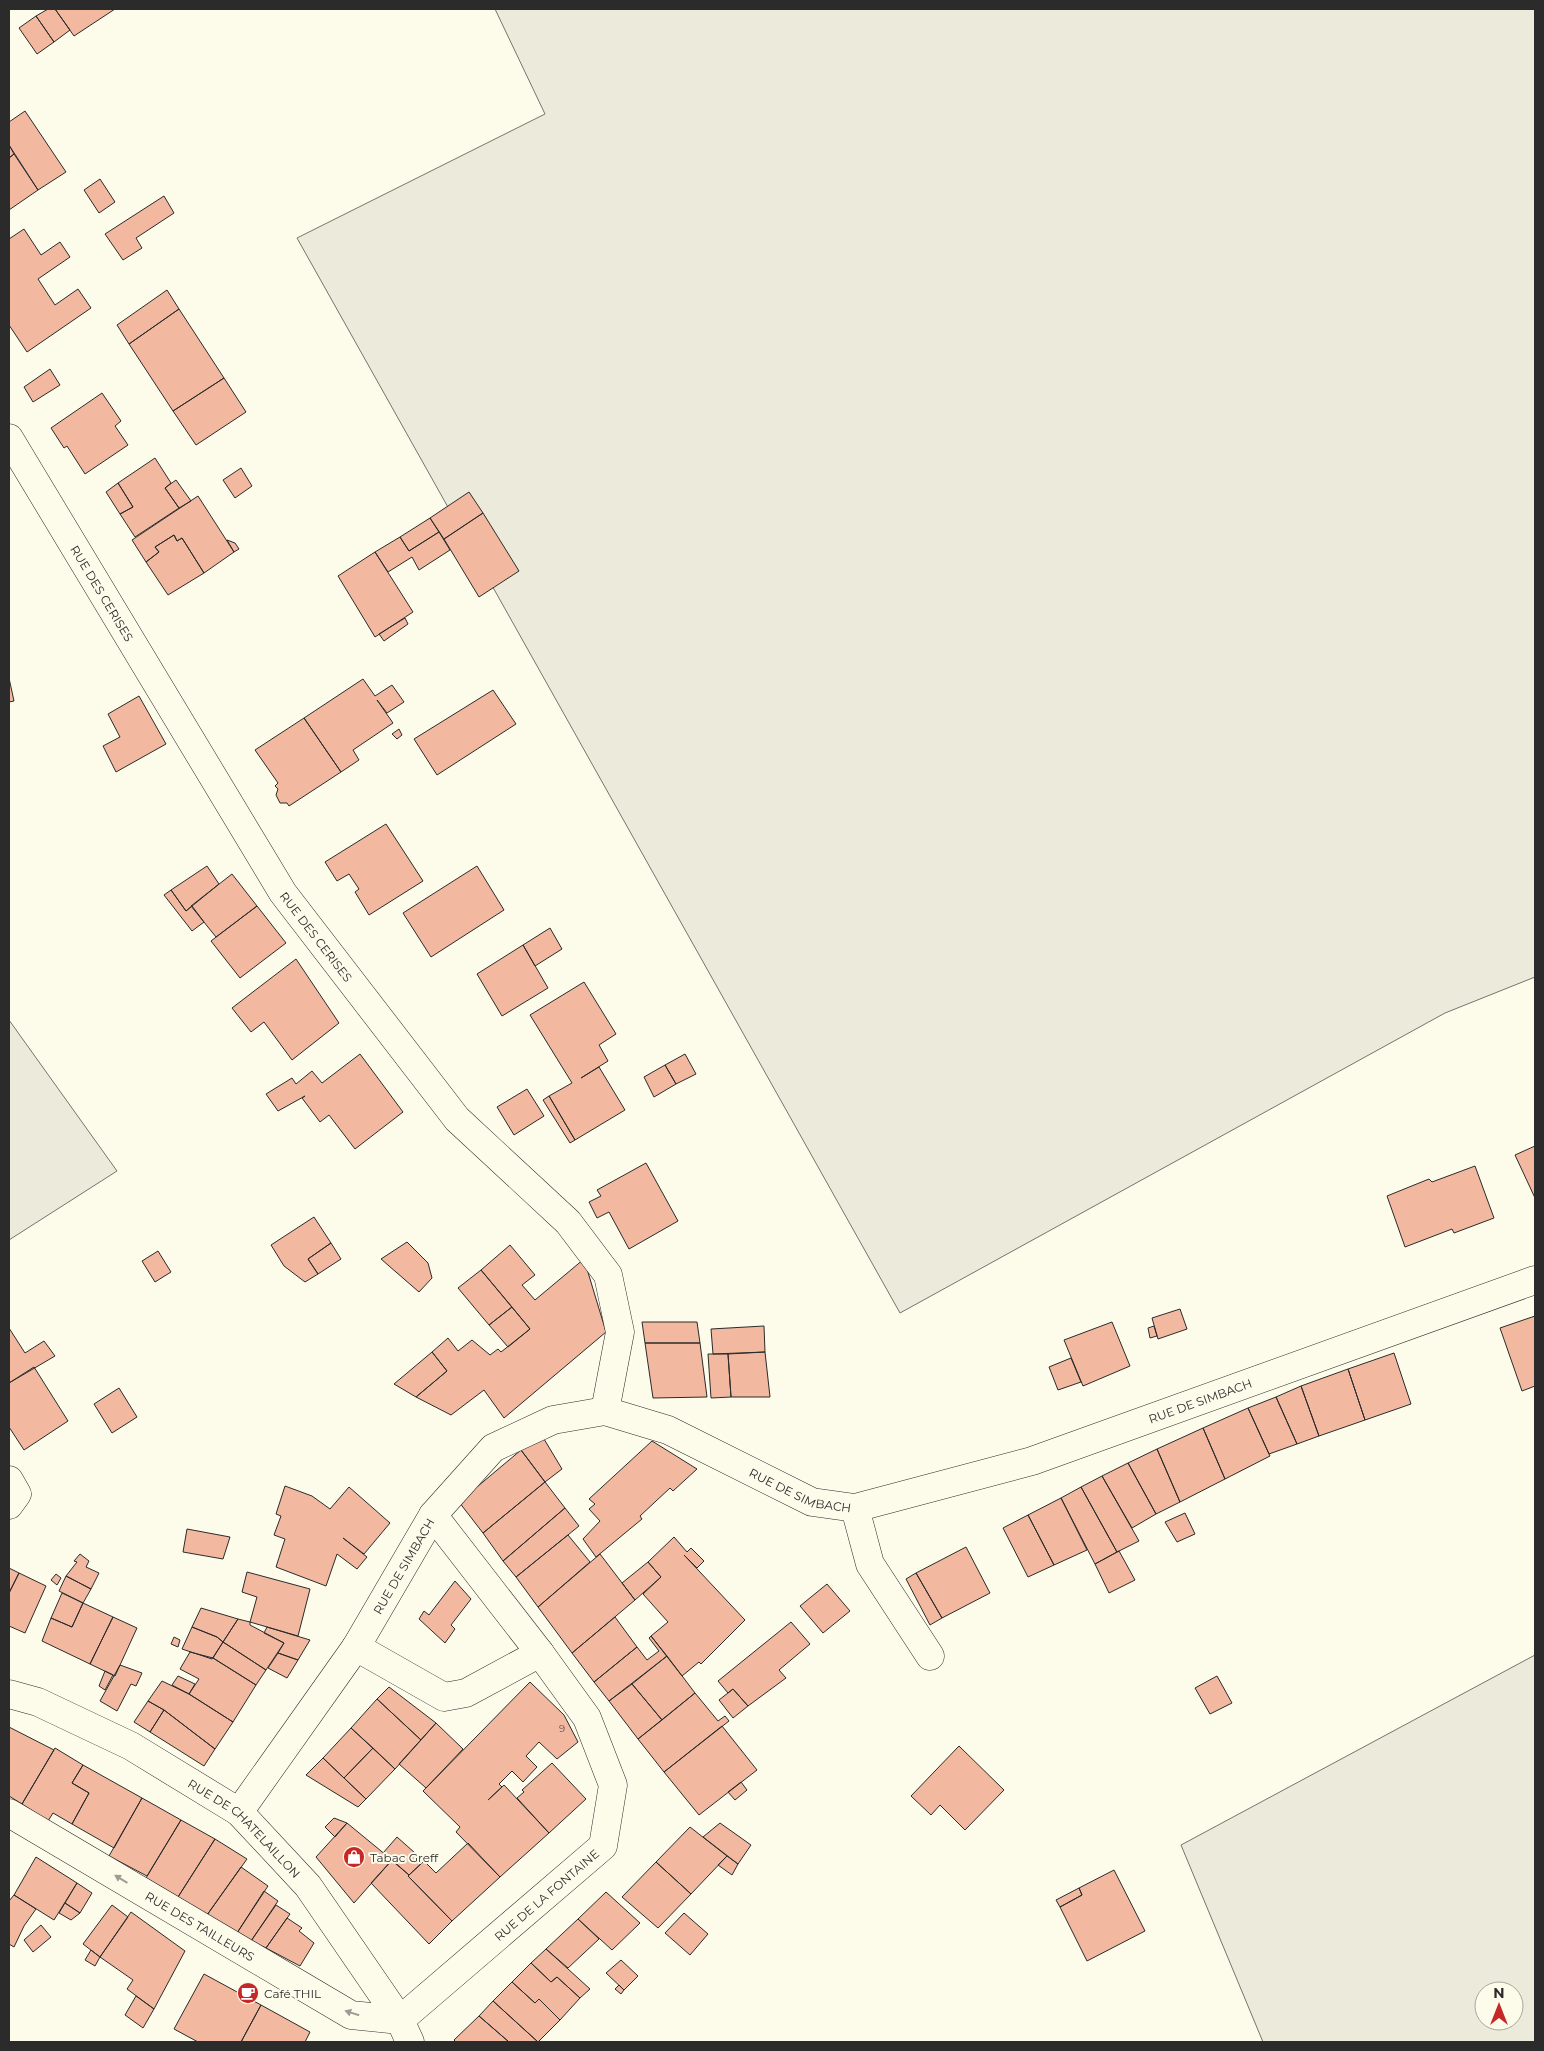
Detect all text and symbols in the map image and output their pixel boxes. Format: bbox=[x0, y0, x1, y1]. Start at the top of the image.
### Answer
street label: RUE DES CERISES bbox=[68, 542, 137, 644]
street label: RUE DES CERISES bbox=[277, 888, 356, 984]
street label: RUE DE SIMBACH bbox=[1146, 1375, 1254, 1426]
street label: RUE DE SIMBACH bbox=[747, 1464, 852, 1515]
street label: RUE DE SIMBACH bbox=[369, 1515, 437, 1617]
house number: 9 bbox=[559, 1722, 565, 1735]
street label: RUE DE CHATELAILLON bbox=[186, 1775, 304, 1881]
shop icon: Tabac Greff bbox=[342, 1845, 366, 1869]
street label: RUE DE LA FONTAINE bbox=[491, 1846, 602, 1944]
place label: Tabac Greff bbox=[370, 1850, 439, 1865]
one-way arrow bbox=[113, 1875, 128, 1883]
street label: RUE DES TAILLEURS bbox=[143, 1888, 258, 1964]
cafe icon: Café THIL bbox=[236, 1981, 260, 2005]
north arrow bbox=[1474, 1981, 1524, 2031]
text: N bbox=[1493, 1984, 1505, 2002]
place label: Café THIL bbox=[264, 1986, 321, 2001]
one-way arrow bbox=[344, 2009, 359, 2017]

